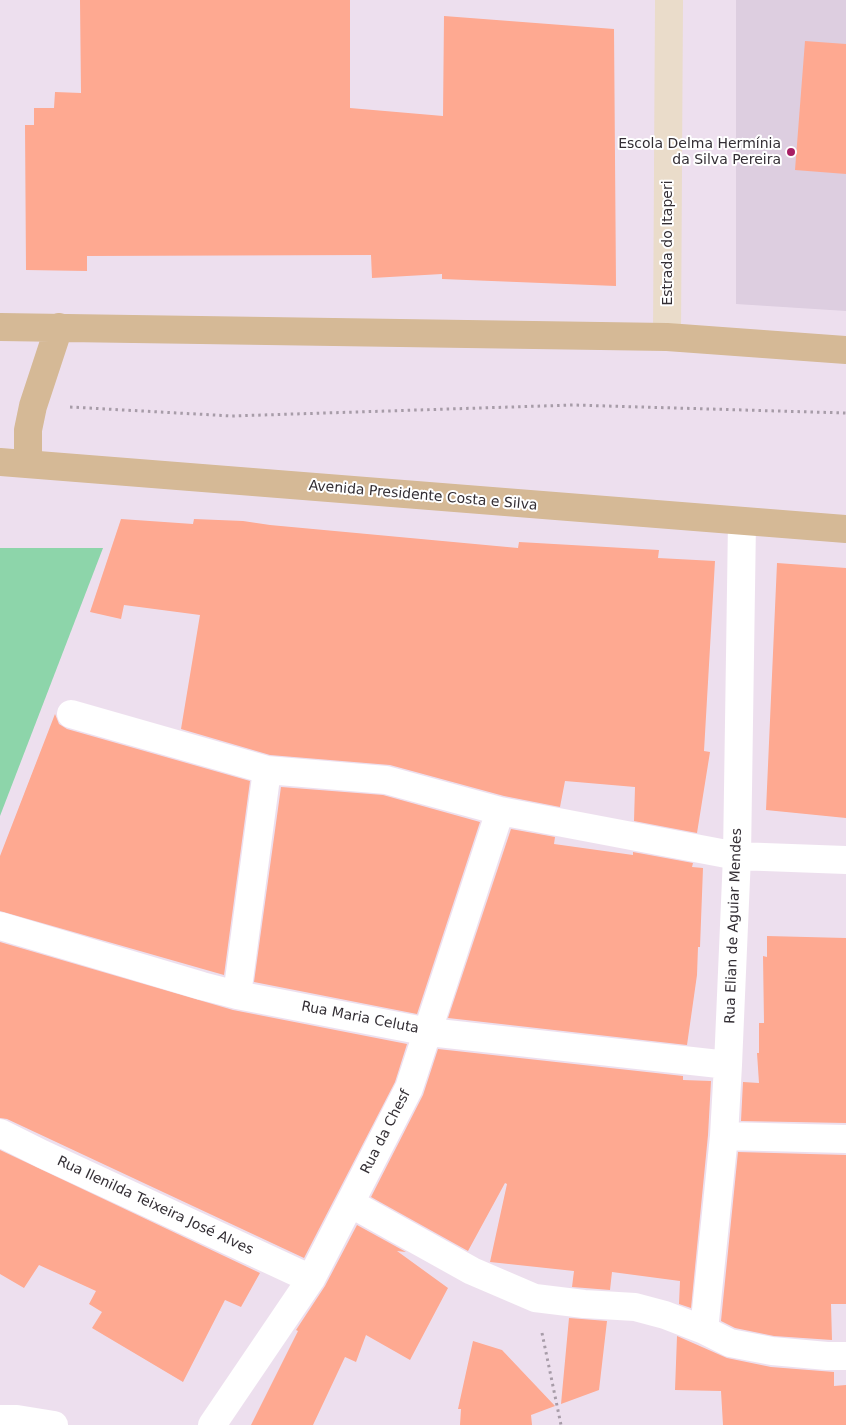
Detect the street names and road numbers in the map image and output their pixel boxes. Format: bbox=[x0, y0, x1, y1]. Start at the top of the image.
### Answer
street label: Estrada do Itaperi bbox=[660, 180, 676, 306]
street label: Avenida Presidente Costa e Silva bbox=[308, 478, 538, 514]
street label: Rua Elian de Aguiar Mendes bbox=[722, 828, 746, 1024]
street label: Rua Maria Celuta bbox=[300, 998, 420, 1038]
street label: Rua da Chesf bbox=[358, 1087, 414, 1177]
street label: Rua Ilenilda Teixeira José Alves bbox=[54, 1153, 256, 1259]

